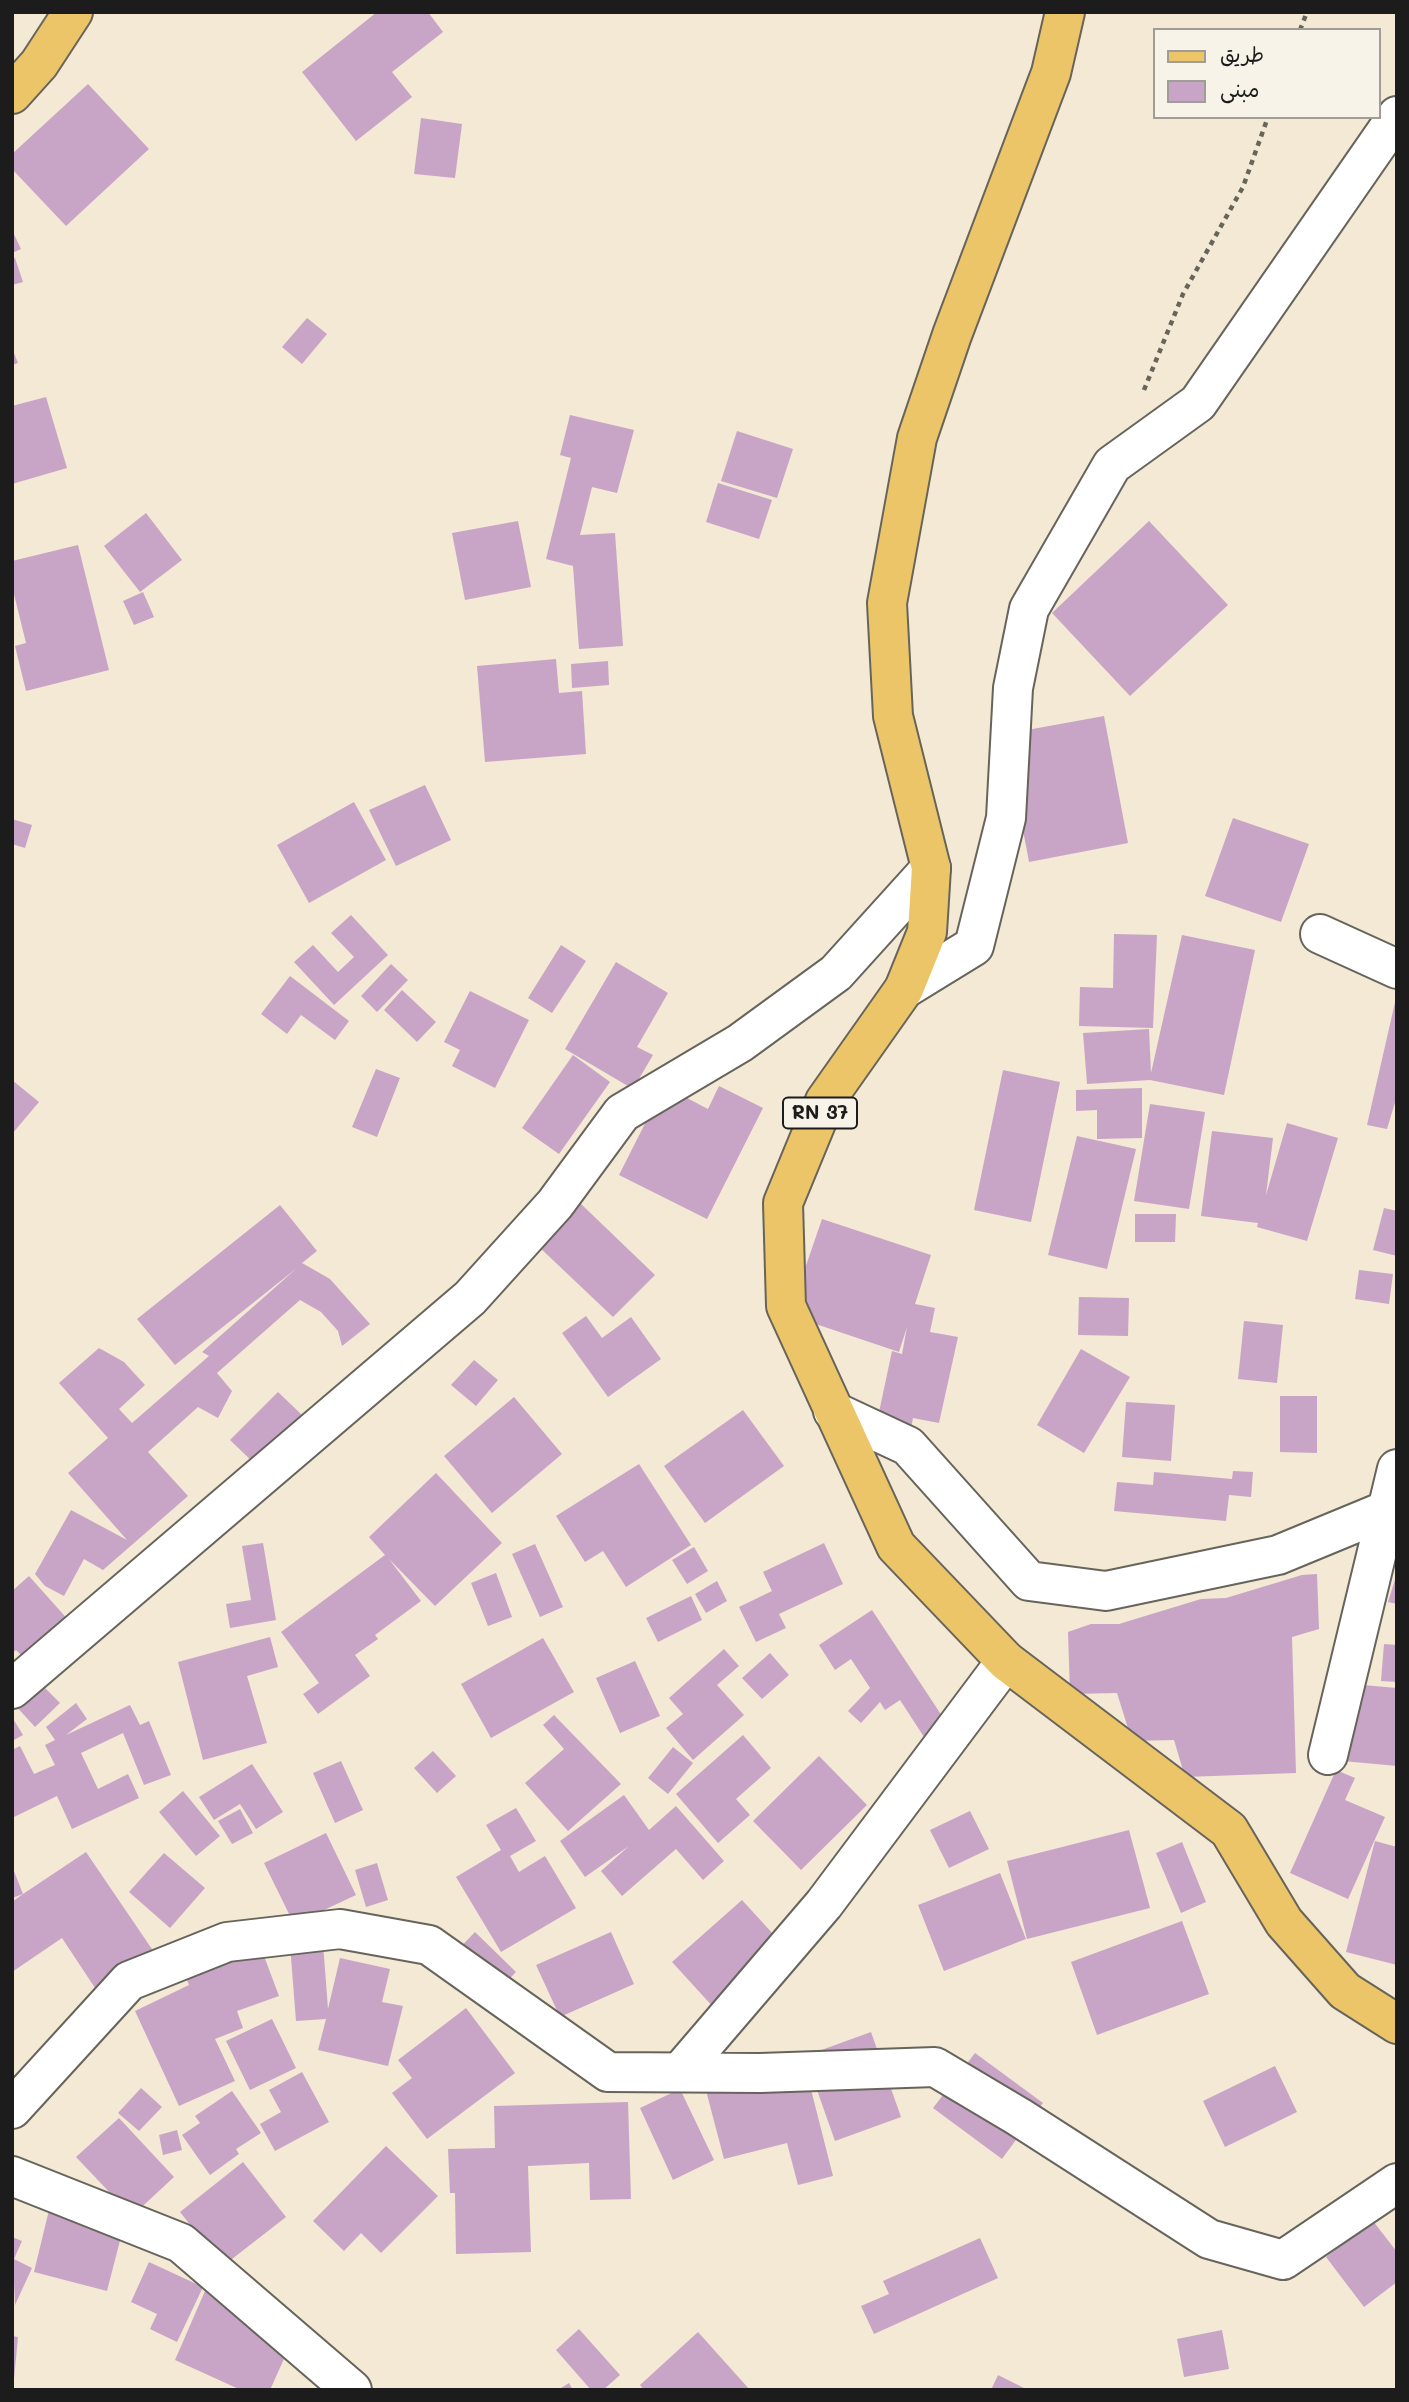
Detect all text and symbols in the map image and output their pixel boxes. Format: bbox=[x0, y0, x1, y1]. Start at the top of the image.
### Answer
legend bbox=[1154, 28, 1381, 119]
text: طريق bbox=[1220, 40, 1264, 67]
text: مبنى bbox=[1220, 75, 1259, 102]
road number: RN 37 bbox=[783, 1098, 857, 1128]

